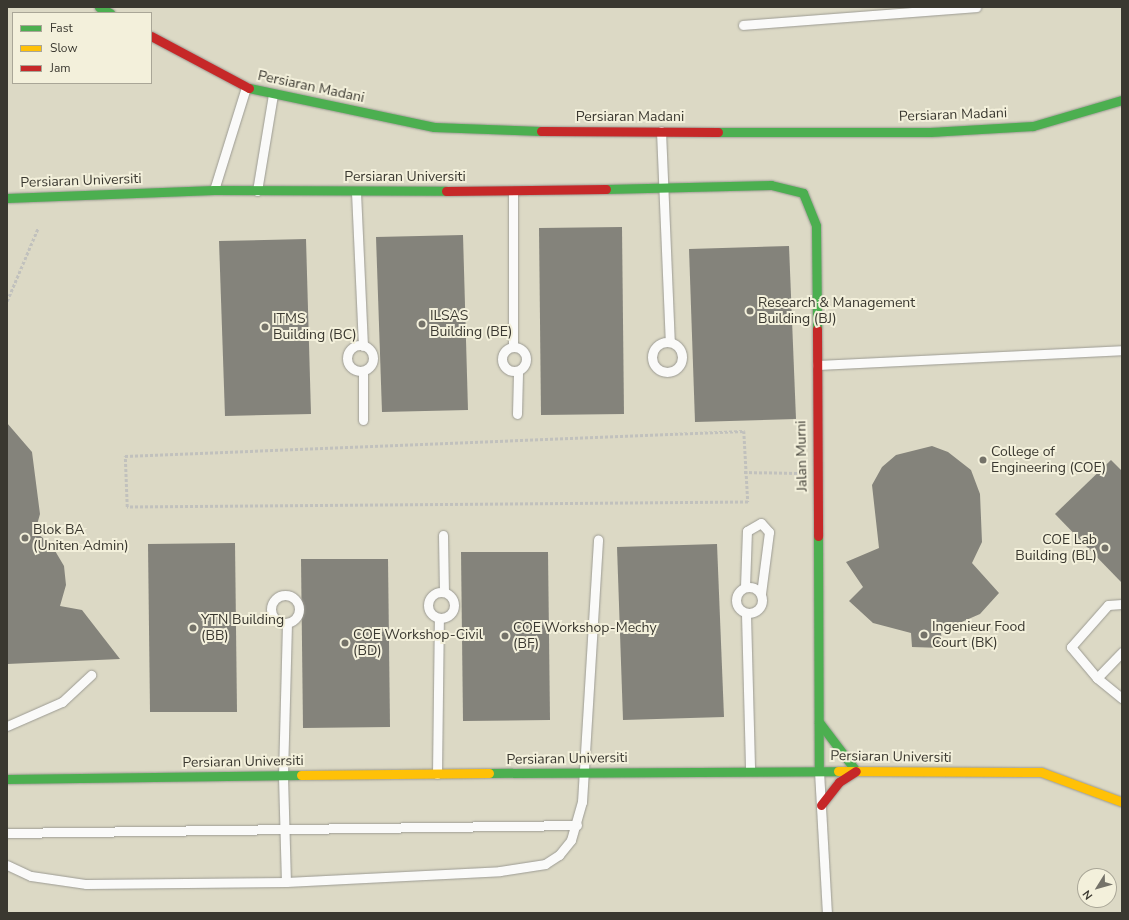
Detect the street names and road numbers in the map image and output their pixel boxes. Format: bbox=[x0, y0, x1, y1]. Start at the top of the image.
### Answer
street label: Persiaran Madani bbox=[256, 68, 366, 106]
street label: Persiaran Madani bbox=[899, 105, 1007, 125]
street label: Persiaran Madani bbox=[576, 109, 684, 125]
street label: Persiaran Universiti bbox=[344, 169, 466, 185]
street label: Persiaran Universiti bbox=[20, 170, 142, 192]
street label: Jalan Murni bbox=[793, 420, 811, 492]
street label: Persiaran Universiti bbox=[830, 748, 952, 766]
street label: Persiaran Universiti bbox=[506, 750, 628, 768]
street label: Persiaran Universiti bbox=[182, 753, 304, 771]

